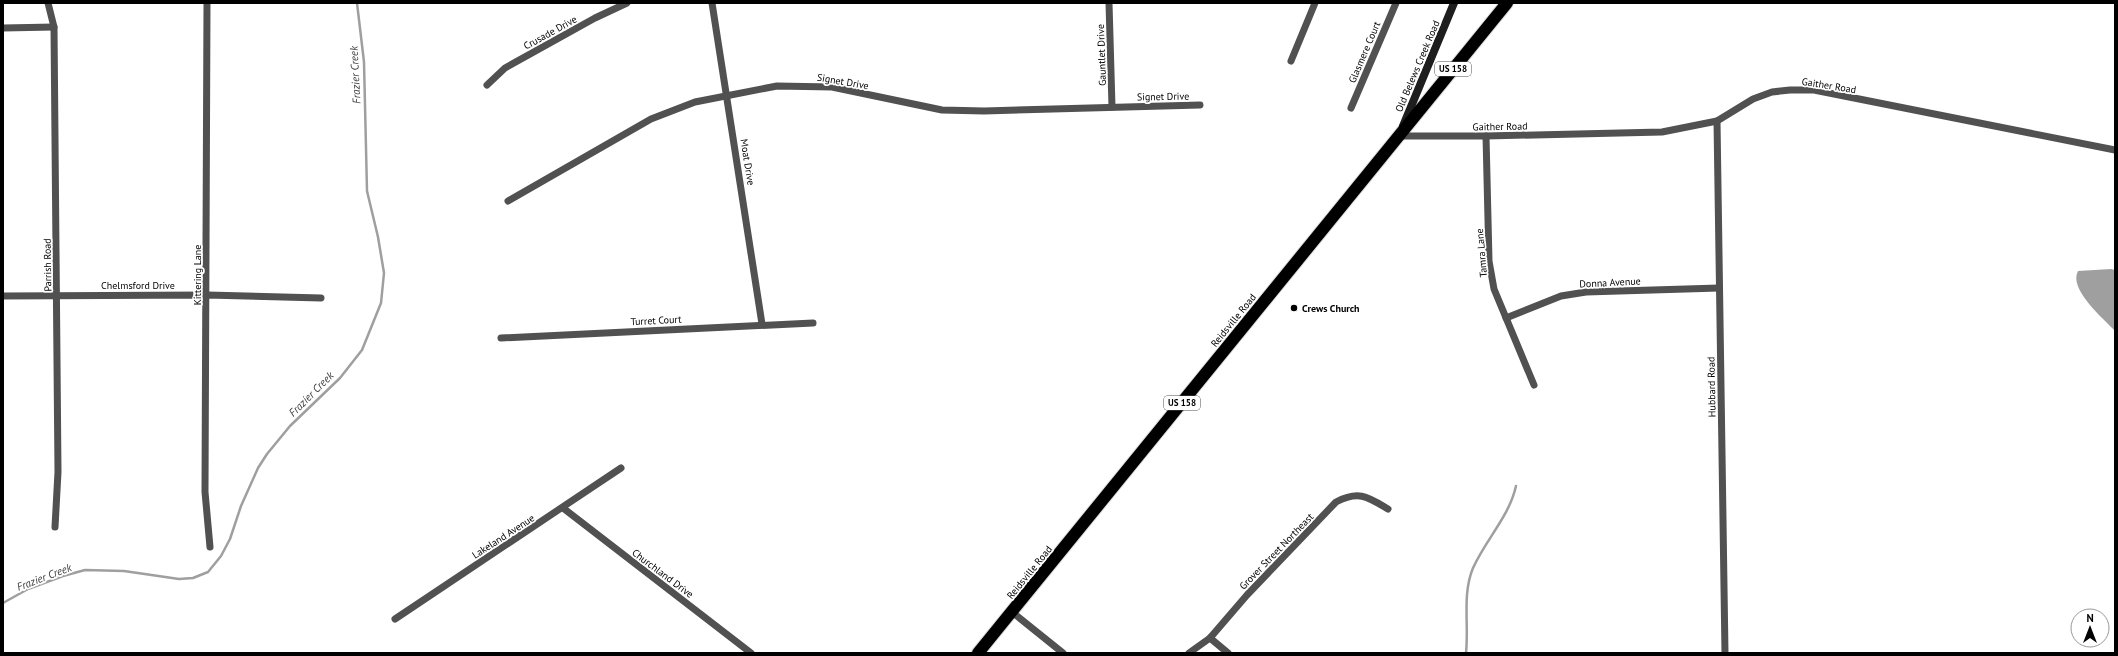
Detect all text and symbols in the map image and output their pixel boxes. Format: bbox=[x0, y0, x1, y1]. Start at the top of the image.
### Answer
street label: Crusade Drive bbox=[521, 12, 579, 52]
street label: Old Belews Creek Road bbox=[1392, 18, 1443, 114]
street label: Glasmere Court bbox=[1346, 19, 1384, 85]
street label: Gauntlet Drive bbox=[1094, 24, 1109, 86]
water label: Frazier Creek bbox=[346, 45, 364, 104]
road number: US 158 bbox=[1435, 62, 1471, 76]
street label: Signet Drive bbox=[816, 71, 870, 92]
street label: Gaither Road bbox=[1801, 75, 1857, 96]
street label: Signet Drive bbox=[1137, 90, 1189, 103]
street label: Gaither Road bbox=[1472, 120, 1528, 133]
street label: Moat Drive bbox=[737, 138, 758, 186]
street label: Tamra Lane bbox=[1473, 228, 1490, 278]
street label: Parrish Road bbox=[41, 238, 54, 292]
street label: Kittering Lane bbox=[191, 245, 204, 305]
street label: Donna Avenue bbox=[1579, 274, 1641, 291]
street label: Chelmsford Drive bbox=[101, 279, 175, 292]
street label: Reidsville Road bbox=[1208, 291, 1259, 350]
place label: Crews Church bbox=[1302, 302, 1360, 315]
marker: Crews Church bbox=[1289, 303, 1299, 313]
street label: Turret Court bbox=[630, 313, 682, 328]
street label: Hubbard Road bbox=[1704, 357, 1719, 417]
water label: Frazier Creek bbox=[286, 368, 337, 419]
road number: US 158 bbox=[1164, 396, 1200, 410]
street label: Grover Street Northeast bbox=[1237, 510, 1317, 592]
street label: Lakeland Avenue bbox=[470, 511, 537, 561]
street label: Reidsville Road bbox=[1004, 543, 1055, 602]
street label: Churchland Drive bbox=[629, 546, 696, 601]
water label: Frazier Creek bbox=[14, 560, 75, 594]
north arrow bbox=[2070, 608, 2110, 648]
text: N bbox=[2086, 611, 2094, 625]

